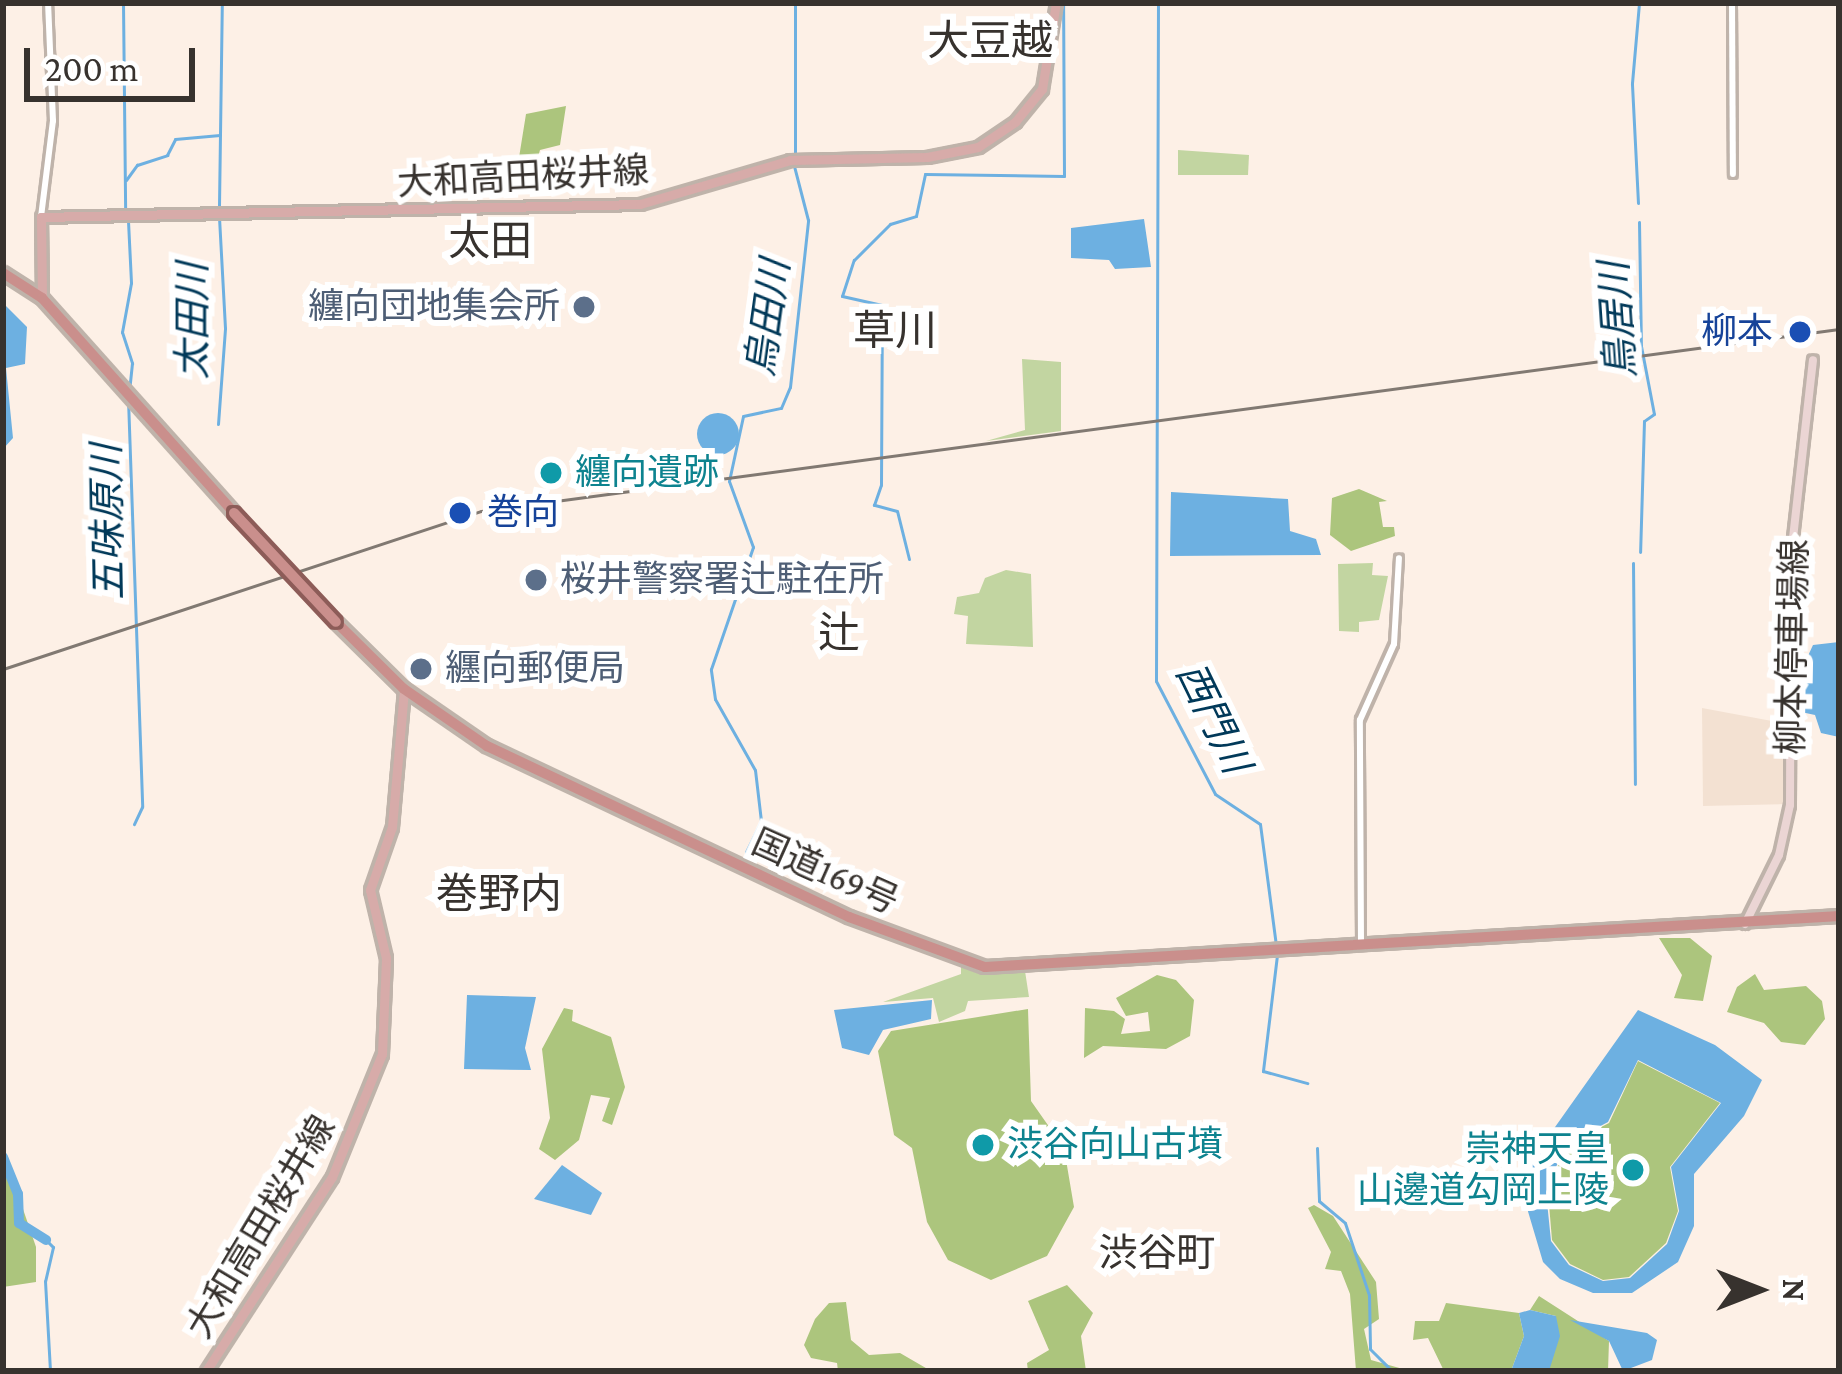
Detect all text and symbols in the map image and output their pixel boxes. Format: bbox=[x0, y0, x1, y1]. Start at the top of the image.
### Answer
district label: 大豆越 bbox=[927, 16, 1053, 66]
scale bar bbox=[30, 24, 201, 98]
text: 200 m bbox=[45, 49, 139, 89]
street label: 大和高田桜井線 bbox=[396, 149, 650, 205]
district label: 太田 bbox=[448, 216, 532, 266]
water label: 烏田川 bbox=[737, 257, 799, 379]
water label: 鳥居川 bbox=[1591, 260, 1645, 380]
water label: 太田川 bbox=[170, 263, 216, 379]
place label: 纏向団地集会所 bbox=[308, 285, 560, 329]
marker: 纏向団地集会所 bbox=[571, 294, 597, 320]
district label: 草川 bbox=[853, 306, 937, 356]
place label: 柳本 bbox=[1701, 310, 1773, 354]
marker: 柳本 bbox=[1784, 316, 1816, 348]
water label: 五味原川 bbox=[83, 444, 133, 600]
place label: 纏向遺跡 bbox=[575, 451, 719, 495]
marker: 纏向遺跡 bbox=[538, 460, 564, 486]
place label: 巻向 bbox=[487, 491, 559, 535]
marker: 巻向 bbox=[444, 497, 476, 529]
street label: 柳本停車場線 bbox=[1770, 539, 1816, 755]
place label: 桜井警察署辻駐在所 bbox=[560, 558, 884, 602]
marker: 桜井警察署辻駐在所 bbox=[523, 567, 549, 593]
district label: 辻 bbox=[818, 608, 860, 658]
place label: 纒向郵便局 bbox=[445, 647, 625, 691]
water label: 西門川 bbox=[1166, 655, 1260, 781]
marker: 纒向郵便局 bbox=[408, 656, 434, 682]
street label: 国道169号 bbox=[745, 821, 905, 923]
district label: 巻野内 bbox=[436, 869, 562, 919]
street label: 大和高田桜井線 bbox=[178, 1108, 344, 1346]
place label: 渋谷向山古墳 bbox=[1007, 1123, 1223, 1167]
place label: 崇神天皇 山邊道勾岡上陵 bbox=[1357, 1127, 1609, 1212]
marker: 渋谷向山古墳 bbox=[970, 1132, 996, 1158]
marker: 崇神天皇 山邊道勾岡上陵 bbox=[1620, 1157, 1646, 1183]
district label: 渋谷町 bbox=[1099, 1230, 1215, 1276]
north arrow bbox=[1698, 1230, 1818, 1350]
text: N bbox=[1776, 1279, 1813, 1301]

